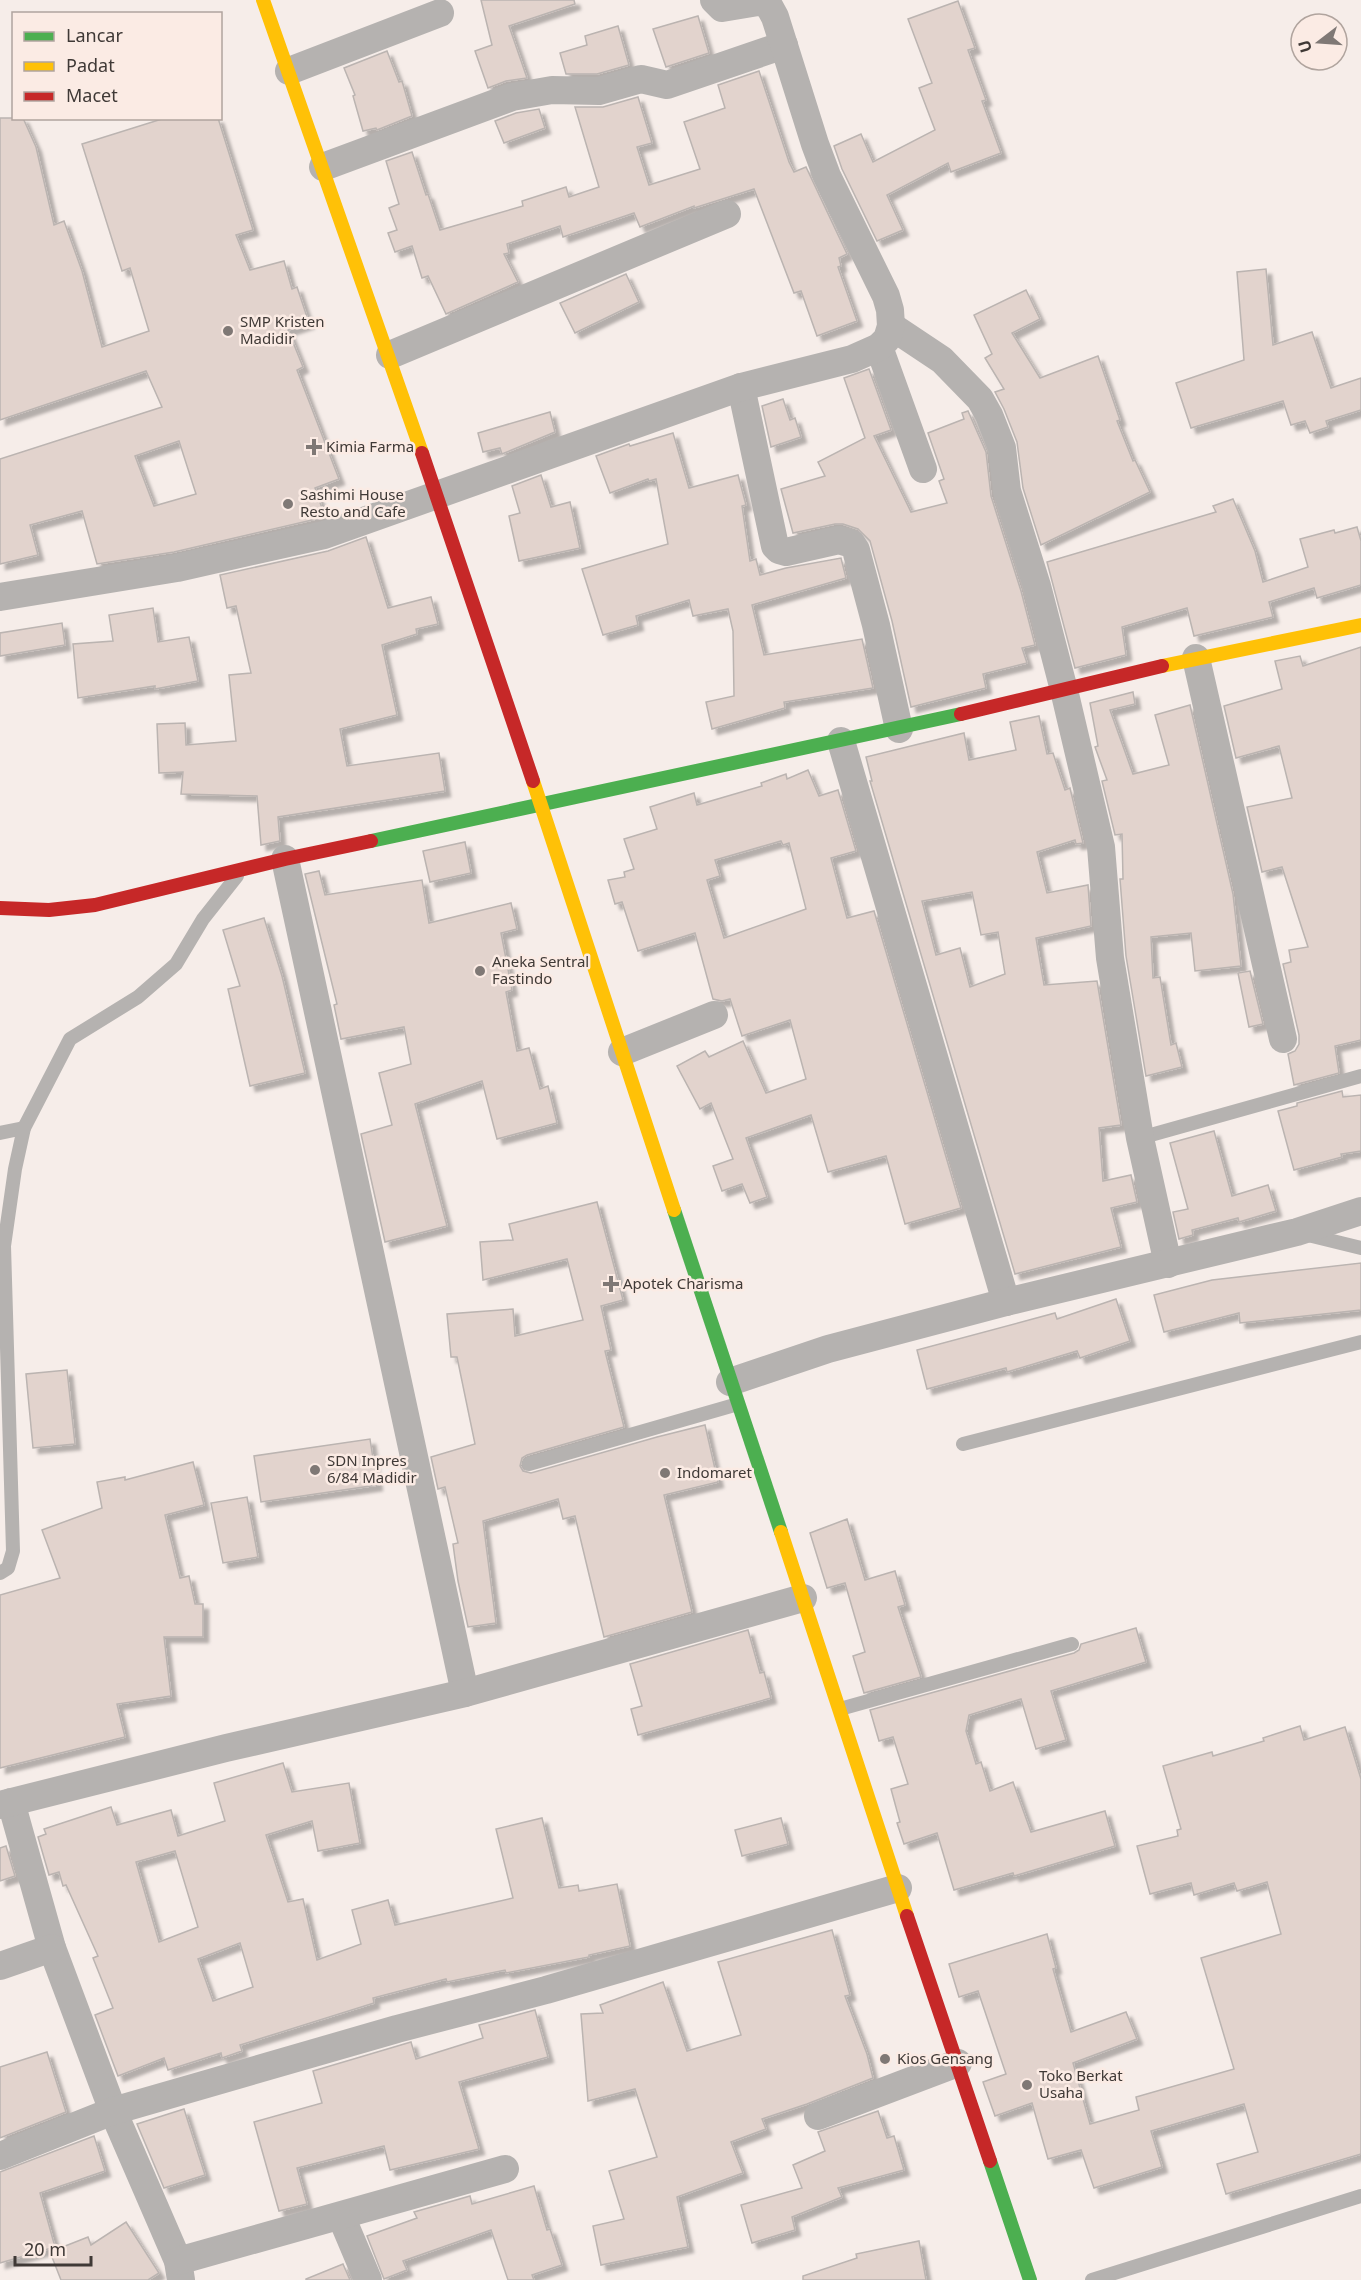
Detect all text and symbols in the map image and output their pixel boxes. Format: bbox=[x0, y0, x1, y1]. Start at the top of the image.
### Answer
legend bbox=[12, 12, 222, 120]
north arrow bbox=[1289, 12, 1349, 72]
text: Lancar bbox=[66, 23, 123, 47]
text: U bbox=[1292, 37, 1317, 55]
text: Padat bbox=[66, 53, 115, 77]
text: Macet bbox=[66, 83, 118, 107]
place label: SMP Kristen Madidir bbox=[240, 311, 325, 348]
marker: SMP Kristen Madidir bbox=[221, 324, 235, 338]
place label: Kimia Farma bbox=[326, 436, 414, 456]
marker: Kimia Farma bbox=[307, 440, 321, 454]
place label: Sashimi House Resto and Cafe bbox=[300, 484, 406, 521]
marker: Sashimi House Resto and Cafe bbox=[281, 497, 295, 511]
place label: Aneka Sentral Fastindo bbox=[492, 951, 589, 988]
marker: Aneka Sentral Fastindo bbox=[473, 964, 487, 978]
place label: Apotek Charisma bbox=[623, 1273, 744, 1293]
marker: Apotek Charisma bbox=[604, 1277, 618, 1291]
place label: SDN Inpres 6/84 Madidir bbox=[327, 1450, 417, 1487]
place label: Indomaret bbox=[677, 1462, 752, 1482]
marker: SDN Inpres 6/84 Madidir bbox=[308, 1463, 322, 1477]
marker: Indomaret bbox=[658, 1466, 672, 1480]
place label: Kios Gensang bbox=[897, 2048, 993, 2068]
marker: Kios Gensang bbox=[878, 2052, 892, 2066]
place label: Toko Berkat Usaha bbox=[1039, 2065, 1123, 2102]
marker: Toko Berkat Usaha bbox=[1020, 2078, 1034, 2092]
scale bar bbox=[15, 2229, 92, 2267]
text: 20 m bbox=[24, 2237, 66, 2261]

